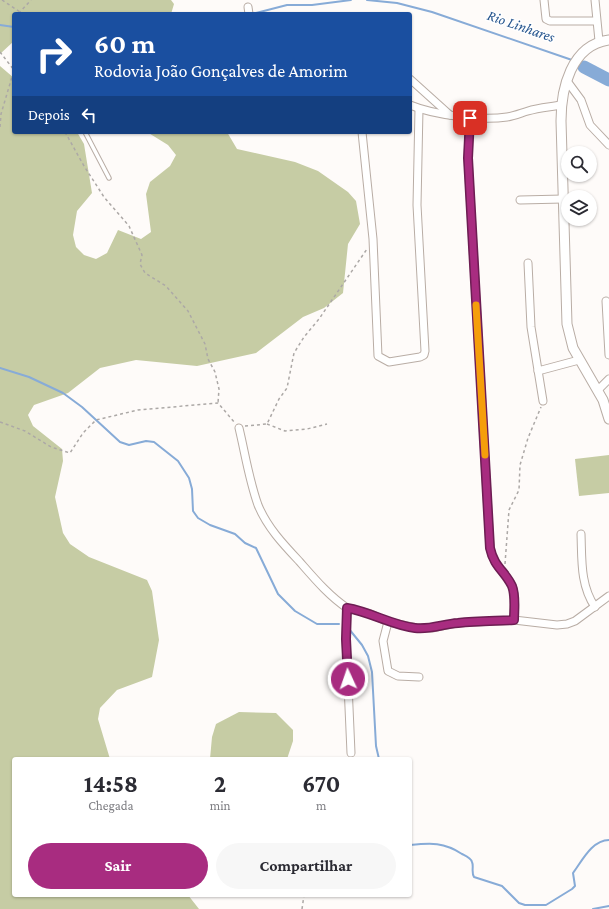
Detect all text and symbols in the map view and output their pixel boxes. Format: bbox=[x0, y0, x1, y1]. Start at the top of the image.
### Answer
water label: Rio Linhares bbox=[485, 7, 557, 45]
icon: right bbox=[28, 28, 80, 80]
text: 60 m bbox=[94, 28, 155, 59]
text: Rodovia João Gonçalves de Amorim bbox=[94, 61, 348, 81]
pin bbox=[453, 101, 487, 135]
icon: left bbox=[78, 104, 100, 126]
text: Depois bbox=[28, 107, 70, 123]
icon: arrive bbox=[459, 107, 481, 129]
map controls bbox=[561, 146, 597, 226]
button: search bbox=[561, 146, 597, 182]
button: layers bbox=[561, 190, 597, 226]
position arrow bbox=[327, 658, 369, 700]
text: 14:58 bbox=[84, 770, 138, 797]
text: 2 bbox=[214, 770, 226, 797]
text: 670 bbox=[302, 770, 340, 797]
text: Chegada bbox=[88, 798, 134, 813]
text: min bbox=[210, 798, 231, 813]
text: m bbox=[316, 798, 327, 813]
button: Sair bbox=[28, 843, 208, 889]
button: Compartilhar bbox=[216, 843, 396, 889]

